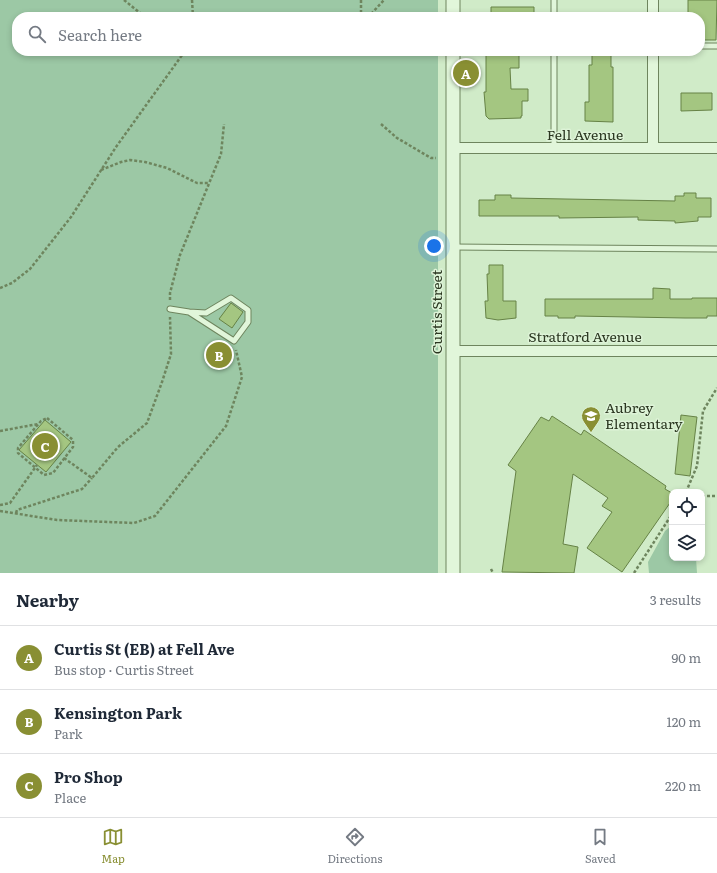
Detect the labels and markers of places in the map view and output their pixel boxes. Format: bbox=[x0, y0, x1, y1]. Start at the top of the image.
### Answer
pin: A bbox=[453, 58, 479, 88]
pin: B bbox=[206, 340, 232, 370]
place label: Aubrey Elementary bbox=[605, 397, 684, 433]
school or university icon: Aubrey Elementary bbox=[580, 405, 602, 433]
pin: C bbox=[32, 431, 58, 461]

